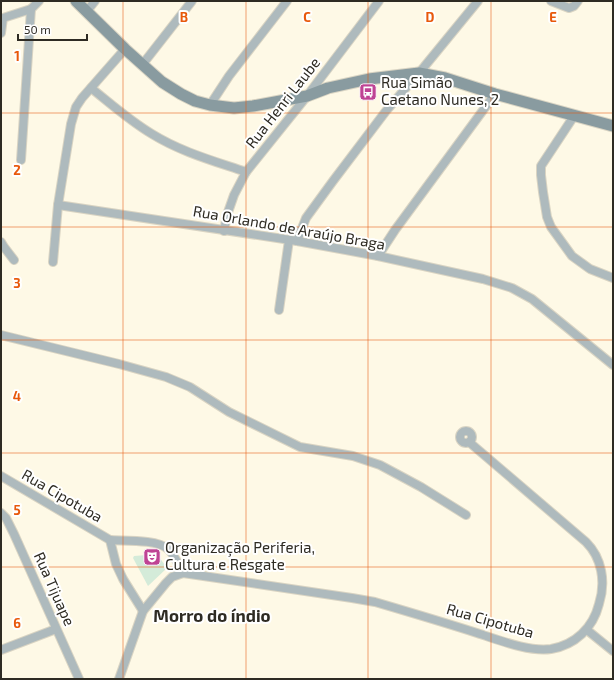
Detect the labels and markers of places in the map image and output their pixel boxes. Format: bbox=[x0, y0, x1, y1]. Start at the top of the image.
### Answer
place label: Rua Simão Caetano Nunes, 2 bbox=[381, 73, 499, 108]
bus stop icon: Rua Simão Caetano Nunes, 2 bbox=[358, 82, 378, 102]
place label: Organização Periferia, Cultura e Resgate bbox=[165, 538, 315, 573]
theatre icon: Organização Periferia, Cultura e Resgate bbox=[142, 547, 162, 567]

